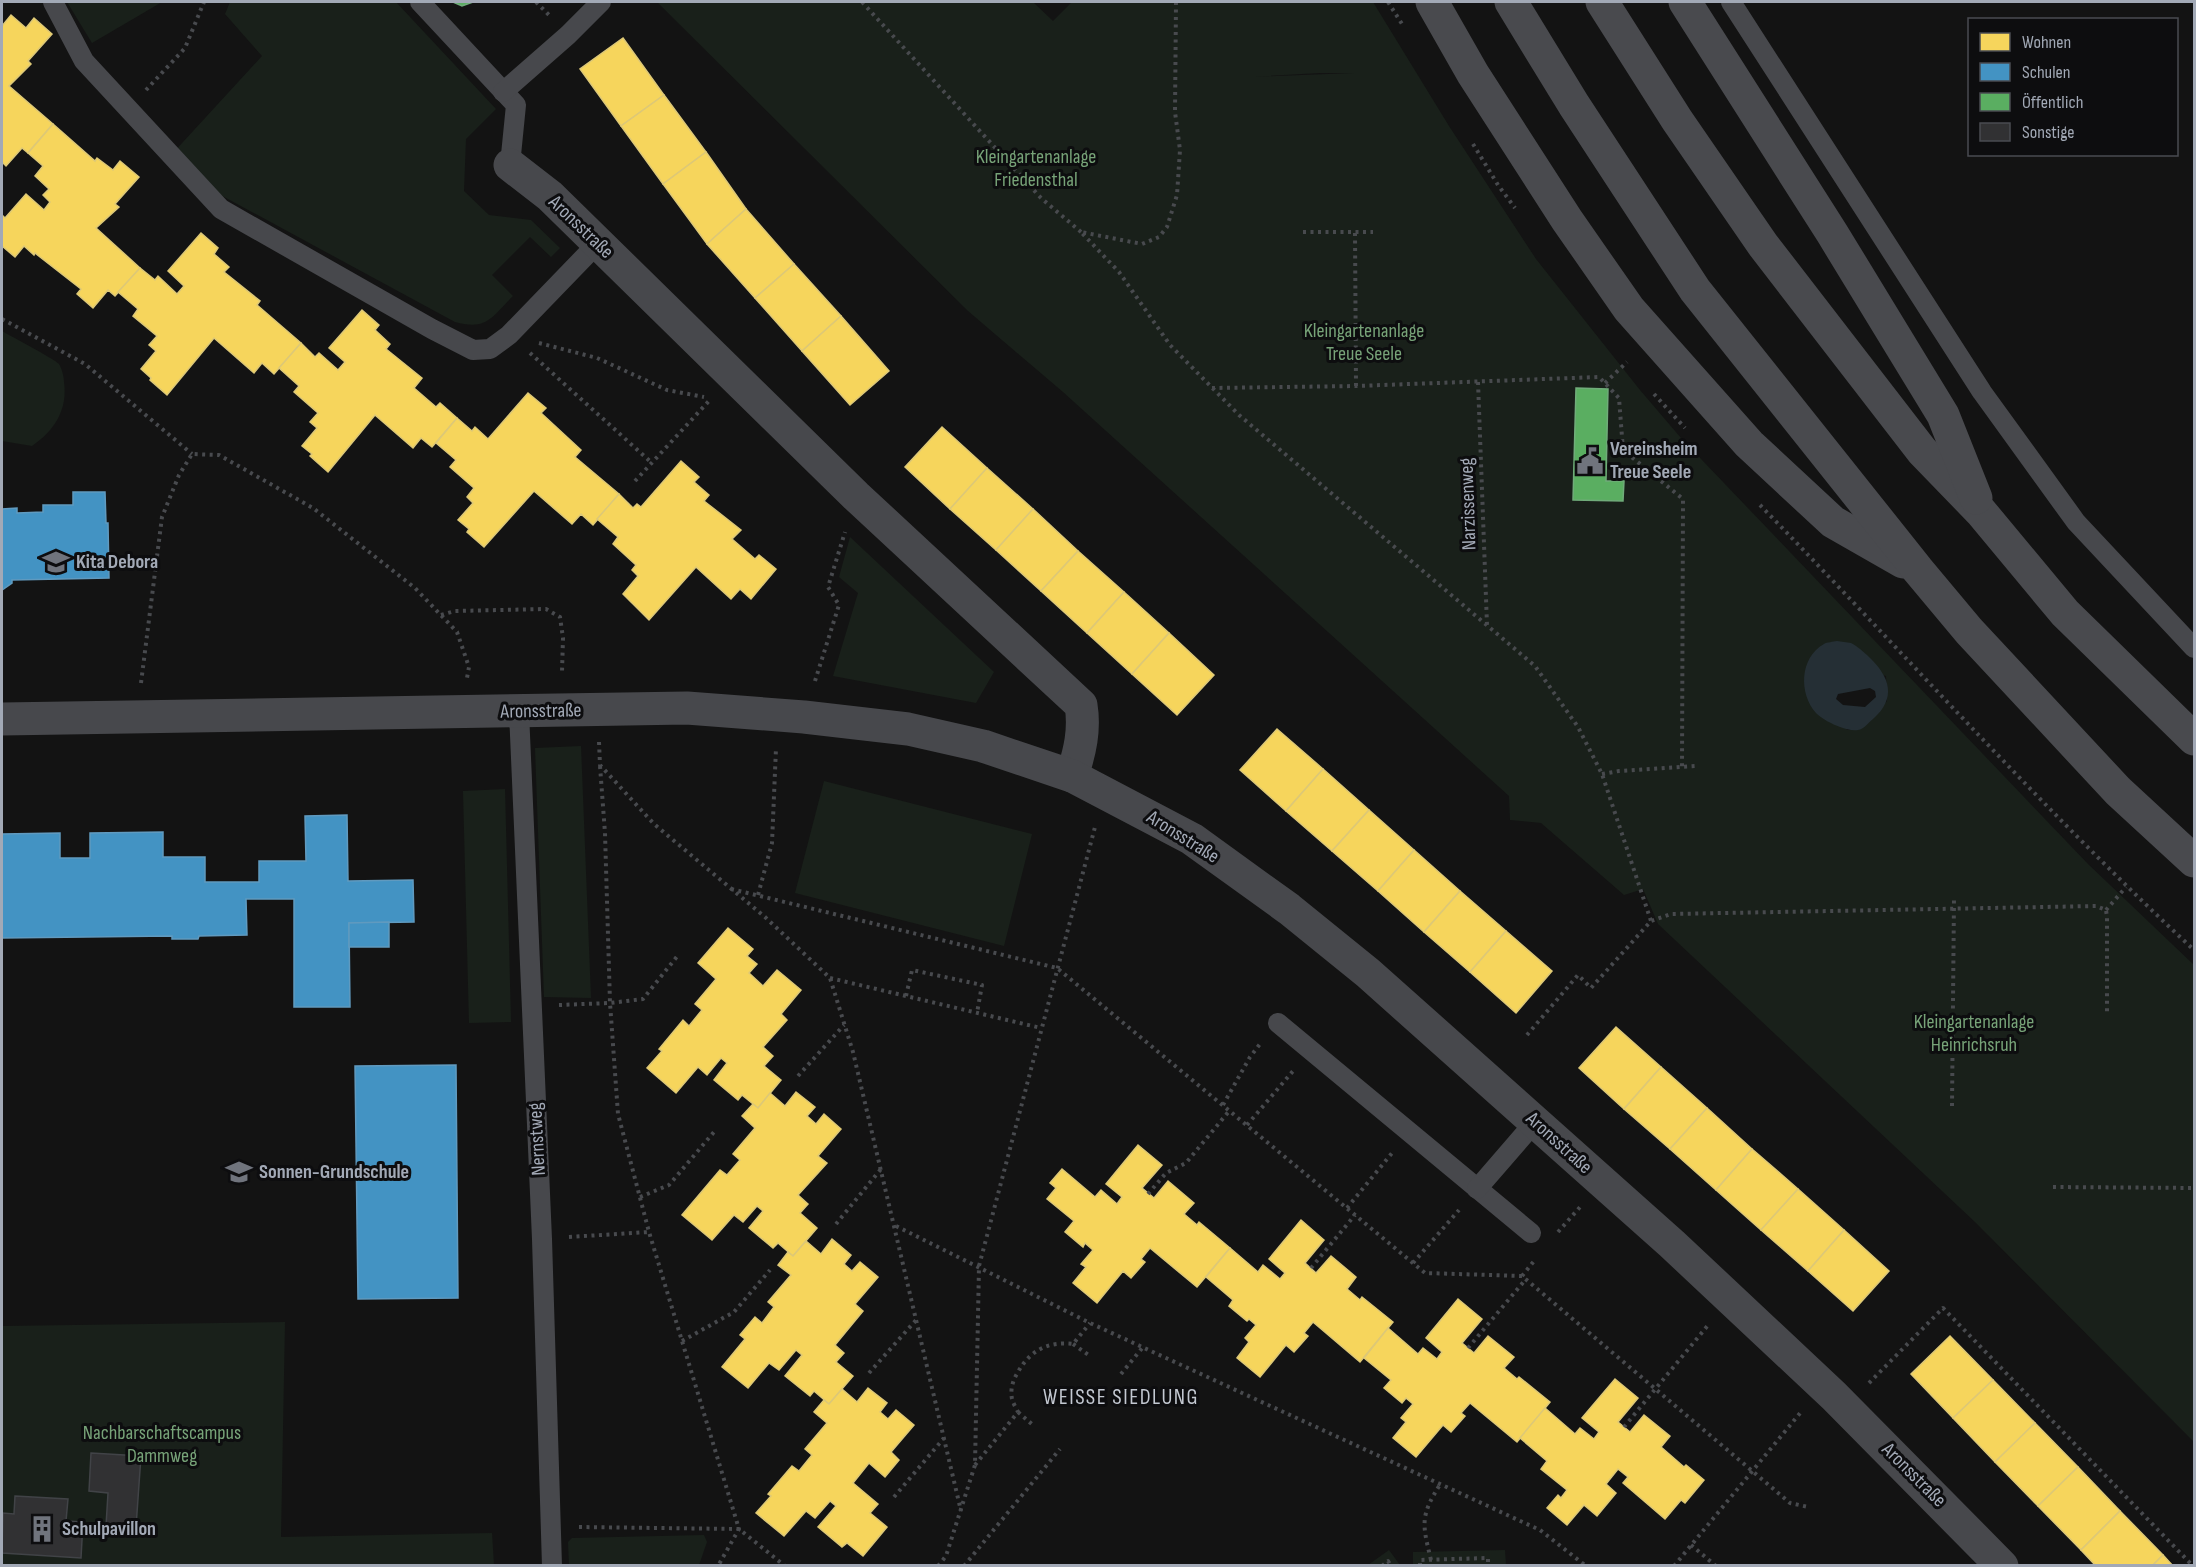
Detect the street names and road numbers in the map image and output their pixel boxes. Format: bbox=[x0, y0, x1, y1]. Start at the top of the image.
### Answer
street label: Aronsstraße bbox=[543, 190, 618, 264]
street label: Narzissenweg bbox=[1454, 457, 1482, 551]
street label: Aronsstraße bbox=[499, 698, 582, 724]
street label: Aronsstraße bbox=[1141, 805, 1224, 869]
street label: Nernstweg bbox=[523, 1102, 551, 1176]
street label: Aronsstraße bbox=[1520, 1106, 1597, 1179]
street label: Aronsstraße bbox=[1876, 1437, 1951, 1512]

